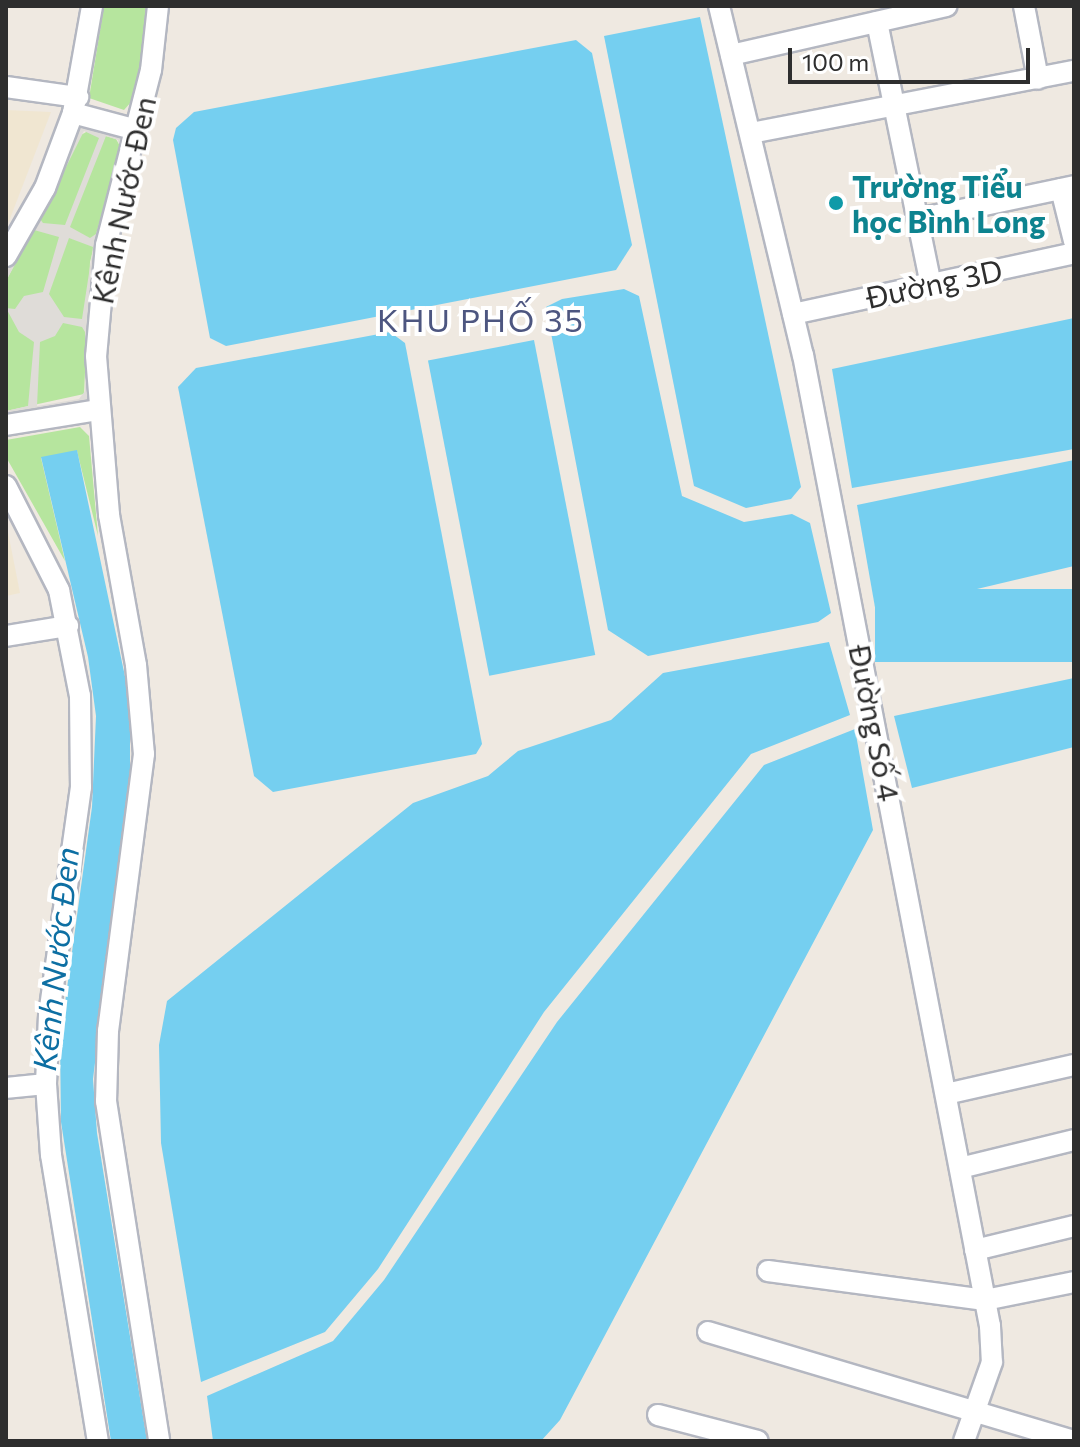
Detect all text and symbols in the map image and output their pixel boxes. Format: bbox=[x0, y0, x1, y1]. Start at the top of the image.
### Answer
scale bar bbox=[792, 32, 1034, 82]
text: 100 m bbox=[802, 47, 869, 76]
street label: Kênh Nước Đen bbox=[83, 93, 163, 307]
place label: Trường Tiểu học Bình Long bbox=[852, 168, 1045, 238]
marker: Trường Tiểu học Bình Long bbox=[827, 194, 845, 212]
street label: Đường 3D bbox=[863, 251, 1005, 315]
district label: KHU PHỐ 35 bbox=[377, 300, 585, 338]
street label: Đường Số 4 bbox=[842, 642, 908, 804]
water label: Kênh Nước Đen bbox=[24, 845, 86, 1073]

